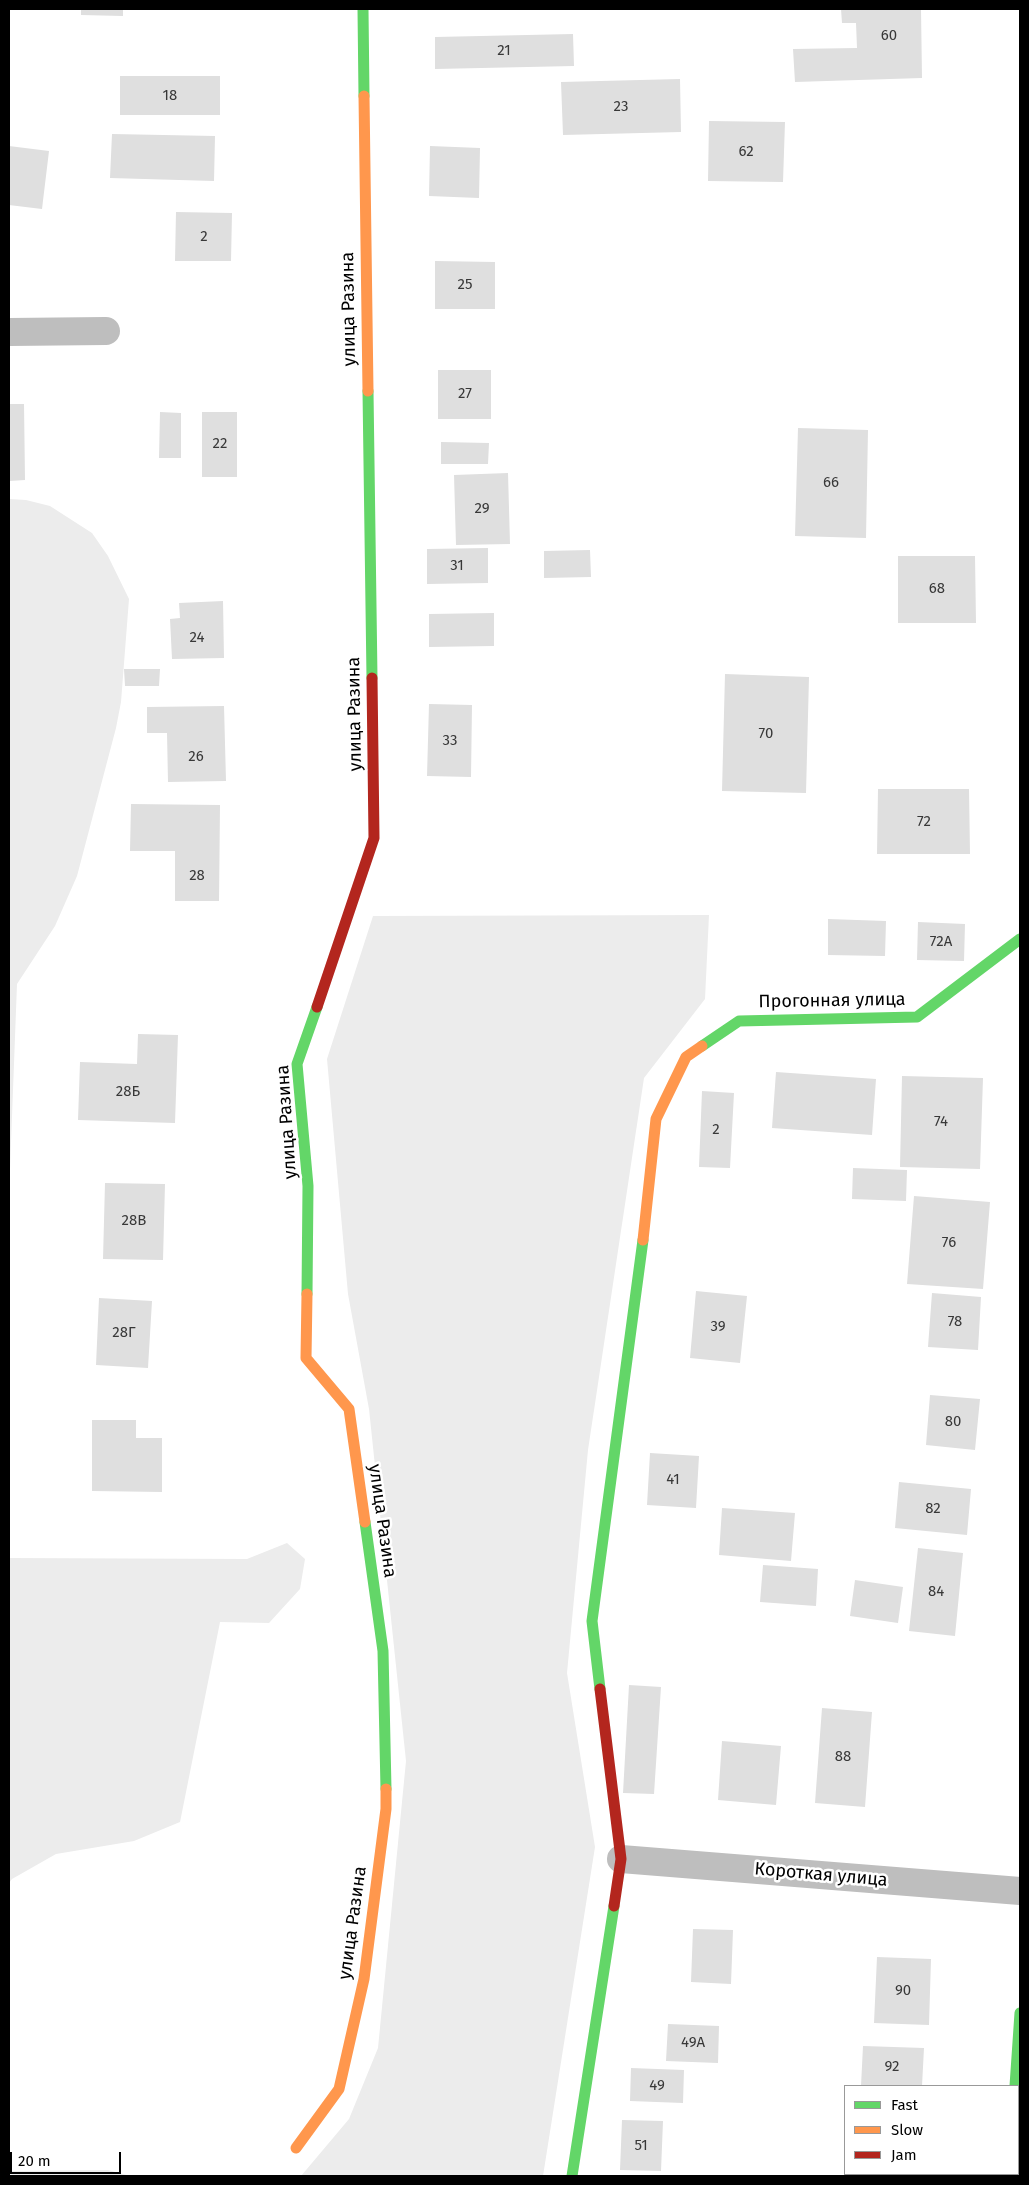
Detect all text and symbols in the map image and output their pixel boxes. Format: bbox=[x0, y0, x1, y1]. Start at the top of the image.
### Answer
house number: 60 bbox=[881, 27, 897, 45]
house number: 21 bbox=[497, 42, 511, 60]
house number: 18 bbox=[163, 87, 177, 105]
house number: 23 bbox=[614, 98, 628, 116]
house number: 62 bbox=[738, 143, 754, 161]
house number: 2 bbox=[200, 228, 208, 246]
street label: улица Разина bbox=[337, 252, 361, 366]
house number: 25 bbox=[458, 276, 472, 294]
house number: 27 bbox=[458, 385, 472, 403]
house number: 22 bbox=[213, 435, 227, 453]
house number: 66 bbox=[823, 474, 839, 492]
house number: 29 bbox=[474, 500, 490, 518]
house number: 31 bbox=[450, 557, 464, 575]
house number: 68 bbox=[929, 580, 945, 598]
house number: 24 bbox=[190, 629, 204, 647]
street label: улица Разина bbox=[343, 657, 367, 771]
house number: 70 bbox=[759, 725, 773, 743]
house number: 33 bbox=[443, 732, 457, 750]
house number: 26 bbox=[188, 748, 204, 766]
house number: 72 bbox=[917, 813, 931, 831]
house number: 28 bbox=[189, 867, 205, 885]
house number: 72А bbox=[930, 933, 952, 951]
street label: Прогонная улица bbox=[758, 989, 906, 1013]
street label: улица Разина bbox=[272, 1064, 302, 1180]
house number: 28Б bbox=[116, 1083, 140, 1101]
house number: 74 bbox=[934, 1113, 948, 1131]
house number: 2 bbox=[712, 1121, 720, 1139]
house number: 28В bbox=[122, 1212, 146, 1230]
house number: 76 bbox=[942, 1234, 956, 1252]
house number: 78 bbox=[948, 1313, 962, 1331]
house number: 39 bbox=[710, 1318, 726, 1336]
house number: 28Г bbox=[112, 1324, 136, 1342]
house number: 80 bbox=[945, 1413, 961, 1431]
street label: улица Разина bbox=[363, 1463, 401, 1579]
house number: 41 bbox=[666, 1471, 680, 1489]
house number: 82 bbox=[925, 1500, 941, 1518]
house number: 84 bbox=[928, 1583, 944, 1601]
house number: 88 bbox=[835, 1748, 851, 1766]
street label: Короткая улица bbox=[754, 1858, 888, 1892]
street label: улица Разина bbox=[334, 1865, 372, 1981]
house number: 90 bbox=[895, 1982, 911, 2000]
house number: 49А bbox=[681, 2034, 705, 2052]
house number: 92 bbox=[885, 2058, 899, 2076]
house number: 49 bbox=[649, 2077, 665, 2095]
legend bbox=[844, 2085, 1019, 2175]
text: Fast bbox=[891, 2096, 918, 2114]
text: Slow bbox=[891, 2121, 923, 2139]
house number: 51 bbox=[634, 2137, 648, 2155]
scale bar bbox=[12, 2142, 124, 2174]
text: Jam bbox=[891, 2146, 917, 2164]
text: 20 m bbox=[18, 2152, 51, 2170]

